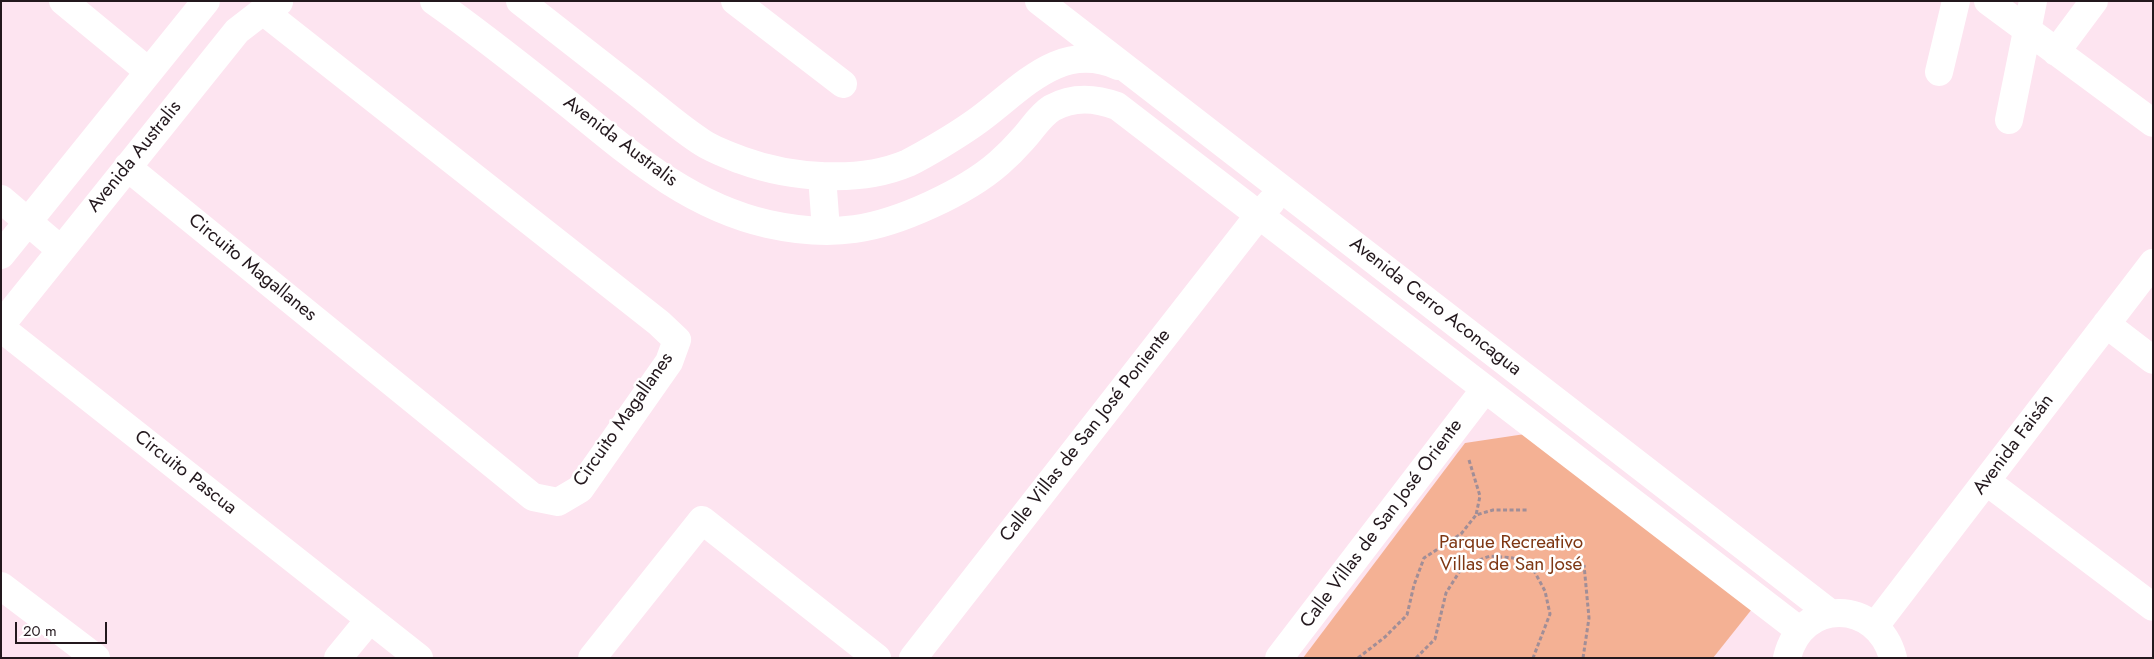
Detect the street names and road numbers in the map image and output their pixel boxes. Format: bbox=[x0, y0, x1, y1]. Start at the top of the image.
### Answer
street label: Avenida Australis bbox=[558, 92, 682, 192]
street label: Avenida Australis bbox=[83, 97, 187, 217]
street label: Circuito Magallanes bbox=[183, 209, 321, 327]
street label: Avenida Cerro Aconcagua bbox=[1345, 233, 1525, 381]
street label: Calle Villas de San José Poniente bbox=[996, 325, 1176, 547]
street label: Circuito Magallanes bbox=[569, 348, 679, 492]
street label: Avenida Faisán bbox=[1969, 390, 2059, 500]
street label: Calle Villas de San José Oriente bbox=[1296, 415, 1468, 633]
street label: Circuito Pascua bbox=[129, 426, 241, 520]

